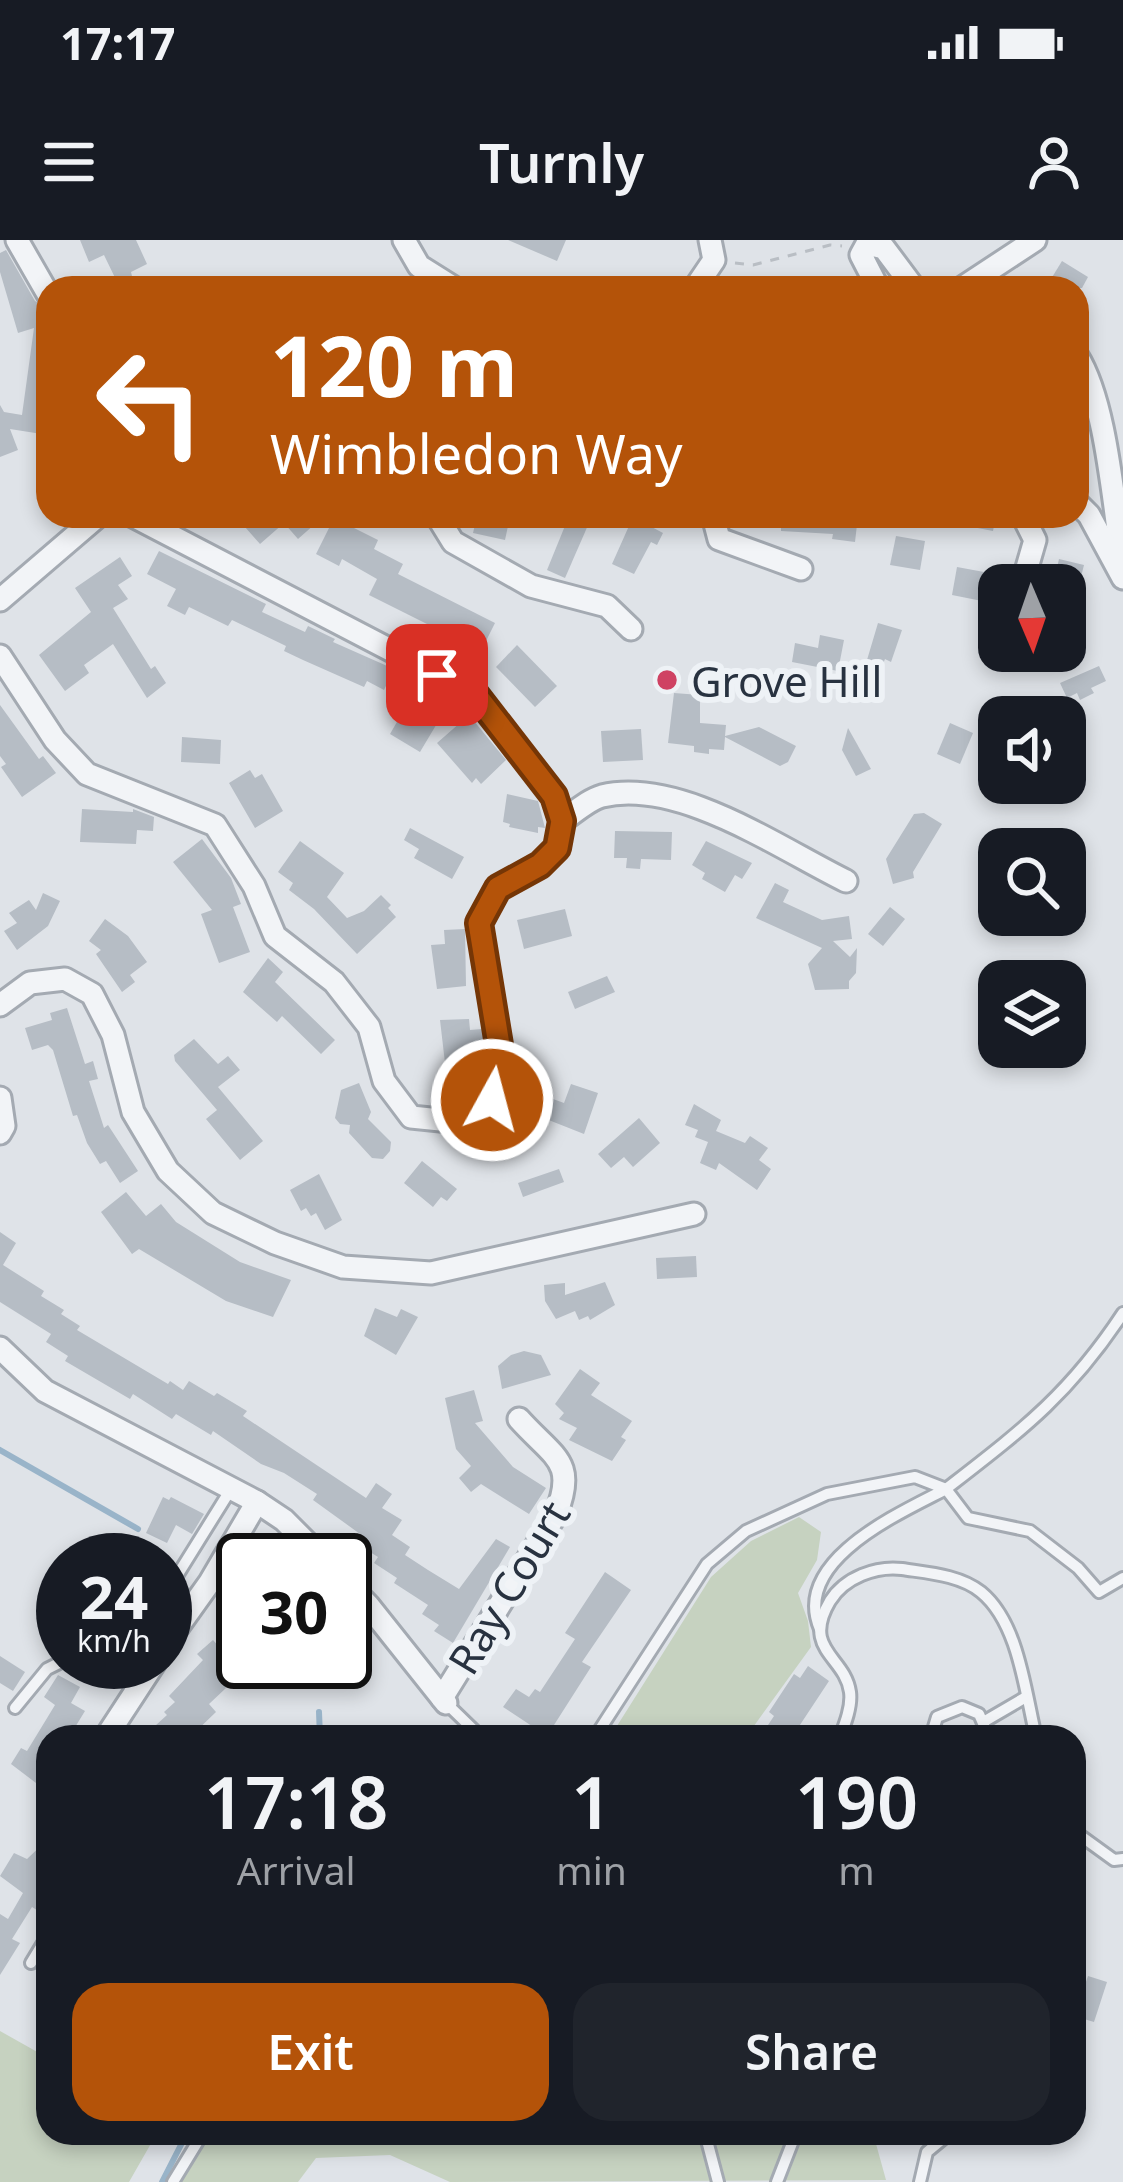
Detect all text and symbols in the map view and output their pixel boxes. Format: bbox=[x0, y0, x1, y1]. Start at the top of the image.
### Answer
text: 17:17 bbox=[60, 12, 176, 73]
text: Turnly bbox=[479, 125, 644, 199]
icon: menu bbox=[36, 129, 102, 195]
icon: person bbox=[1021, 129, 1087, 195]
text: 120 m bbox=[270, 307, 518, 422]
icon: left bbox=[72, 324, 228, 480]
text: Wimbledon Way bbox=[270, 416, 683, 490]
north arrow bbox=[978, 564, 1086, 672]
map controls bbox=[978, 564, 1086, 1068]
pin bbox=[386, 624, 488, 726]
icon: arrive bbox=[404, 642, 470, 708]
place label: Grove Hill bbox=[691, 652, 882, 709]
marker: Grove Hill bbox=[654, 667, 680, 693]
button: sound bbox=[978, 696, 1086, 804]
button: search bbox=[978, 828, 1086, 936]
button: layers bbox=[978, 960, 1086, 1068]
position arrow bbox=[429, 1037, 555, 1163]
street label: Ray Court bbox=[434, 1490, 582, 1684]
speed limit sign: 30 bbox=[216, 1533, 372, 1689]
text: 24 bbox=[80, 1555, 148, 1637]
text: km/h bbox=[77, 1620, 151, 1661]
text: 17:18 bbox=[204, 1752, 388, 1850]
text: 1 bbox=[571, 1752, 612, 1850]
text: 190 bbox=[795, 1752, 918, 1850]
text: Arrival bbox=[237, 1843, 356, 1896]
text: min bbox=[556, 1843, 627, 1896]
text: m bbox=[838, 1843, 875, 1896]
button: Exit bbox=[72, 1983, 549, 2121]
button: Share bbox=[573, 1983, 1050, 2121]

